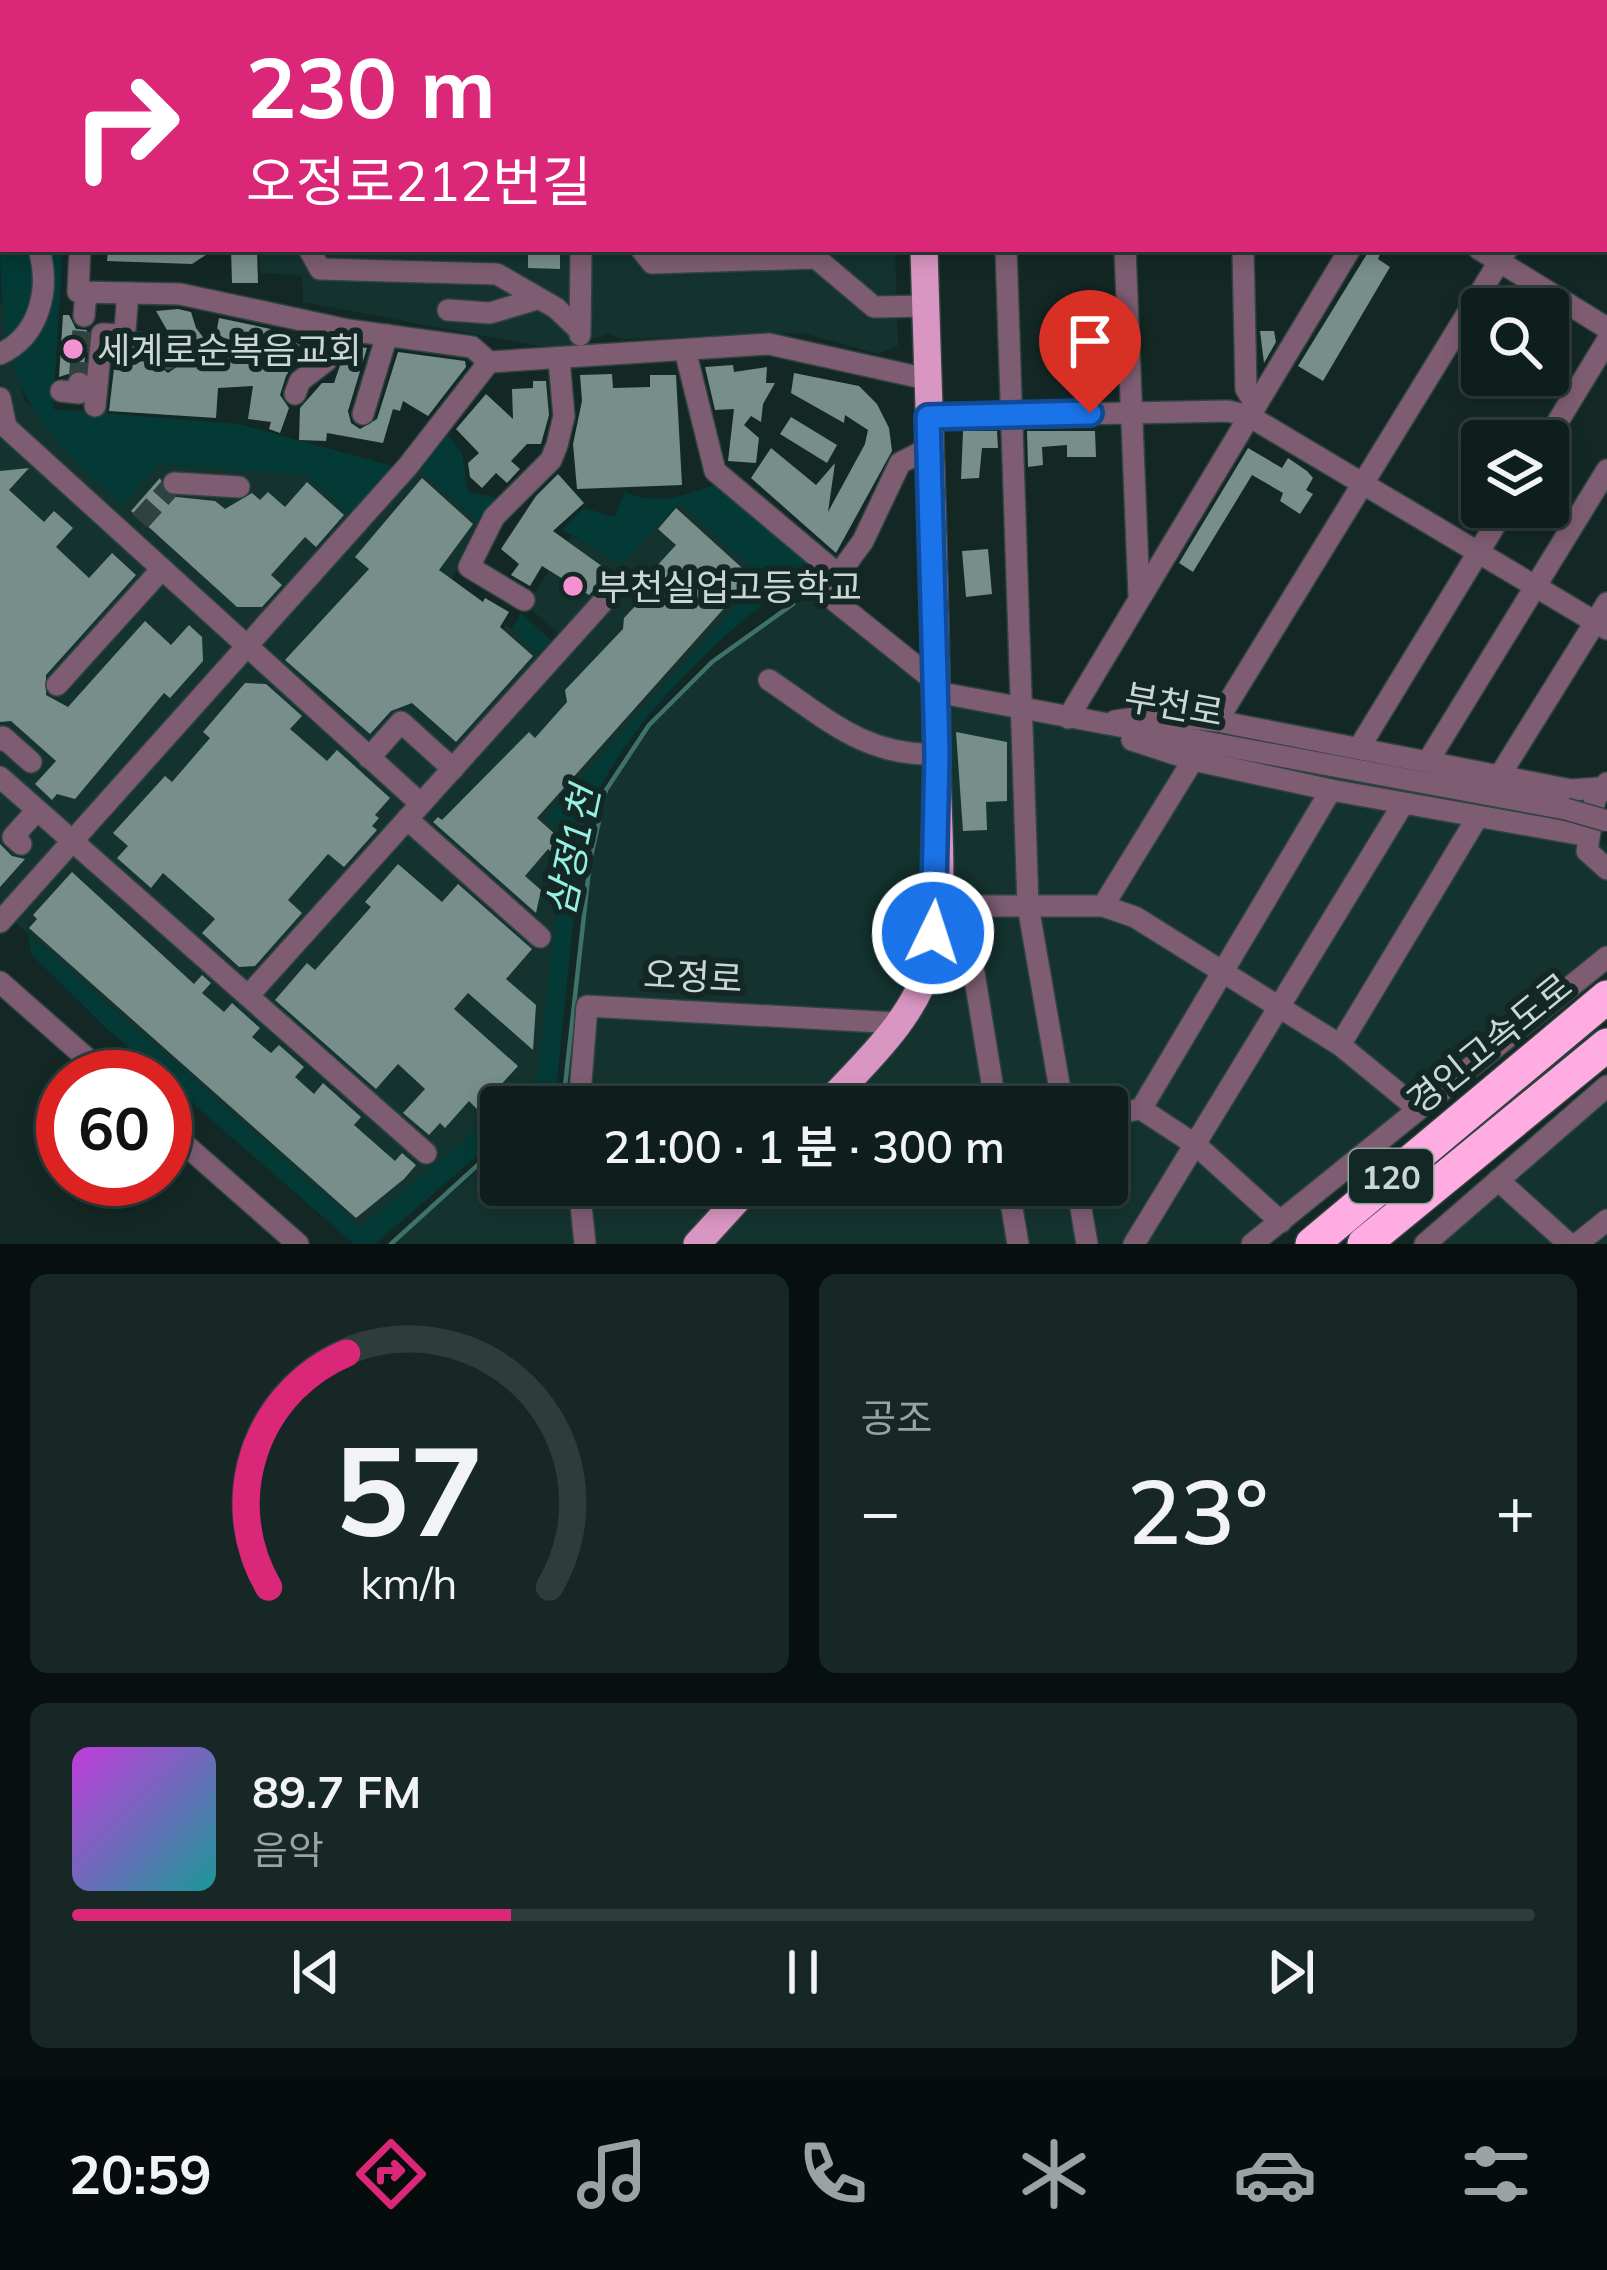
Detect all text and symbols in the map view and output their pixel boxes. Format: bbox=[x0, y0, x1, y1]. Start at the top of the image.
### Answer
text: 230 m bbox=[246, 34, 496, 139]
icon: right bbox=[48, 48, 204, 204]
text: 오정로212번길 bbox=[246, 147, 592, 215]
map controls bbox=[1461, 288, 1569, 528]
button: search bbox=[1461, 288, 1569, 396]
pin bbox=[1039, 290, 1141, 413]
icon: arrive bbox=[1057, 308, 1123, 374]
place label: 세계로순복음교회 bbox=[97, 327, 362, 372]
marker: 세계로순복음교회 bbox=[60, 336, 86, 362]
button: layers bbox=[1461, 420, 1569, 528]
place label: 부천실업고등학교 bbox=[597, 564, 862, 609]
marker: 부천실업고등학교 bbox=[560, 573, 586, 599]
street label: 부천로 bbox=[1121, 673, 1227, 735]
water label: 삼정1천 bbox=[534, 778, 610, 920]
position arrow bbox=[870, 870, 996, 996]
street label: 오정로 bbox=[642, 951, 744, 1001]
street label: 경인고속도로 bbox=[1398, 963, 1580, 1123]
speed limit sign: 60 bbox=[36, 1050, 192, 1206]
text: 21:00 · 1 분 · 300 m bbox=[603, 1118, 1005, 1174]
road number: 120 bbox=[1349, 1149, 1433, 1203]
text: 공조 bbox=[861, 1393, 932, 1442]
text: 57 bbox=[334, 1411, 484, 1567]
text: 23° bbox=[1127, 1454, 1269, 1567]
text: − bbox=[861, 1469, 900, 1552]
text: + bbox=[1495, 1469, 1535, 1552]
text: km/h bbox=[361, 1555, 458, 1609]
text: 89.7 FM bbox=[252, 1763, 421, 1819]
text: 음악 bbox=[252, 1825, 324, 1874]
icon: previous bbox=[283, 1939, 349, 2005]
icon: pause bbox=[770, 1939, 836, 2005]
icon: next bbox=[1258, 1939, 1324, 2005]
icon: directions bbox=[349, 2132, 433, 2216]
icon: music bbox=[570, 2132, 654, 2216]
icon: phone bbox=[791, 2132, 875, 2216]
icon: climate bbox=[1012, 2132, 1096, 2216]
icon: car bbox=[1233, 2132, 1317, 2216]
icon: filters bbox=[1454, 2132, 1538, 2216]
text: 20:59 bbox=[69, 2140, 212, 2208]

